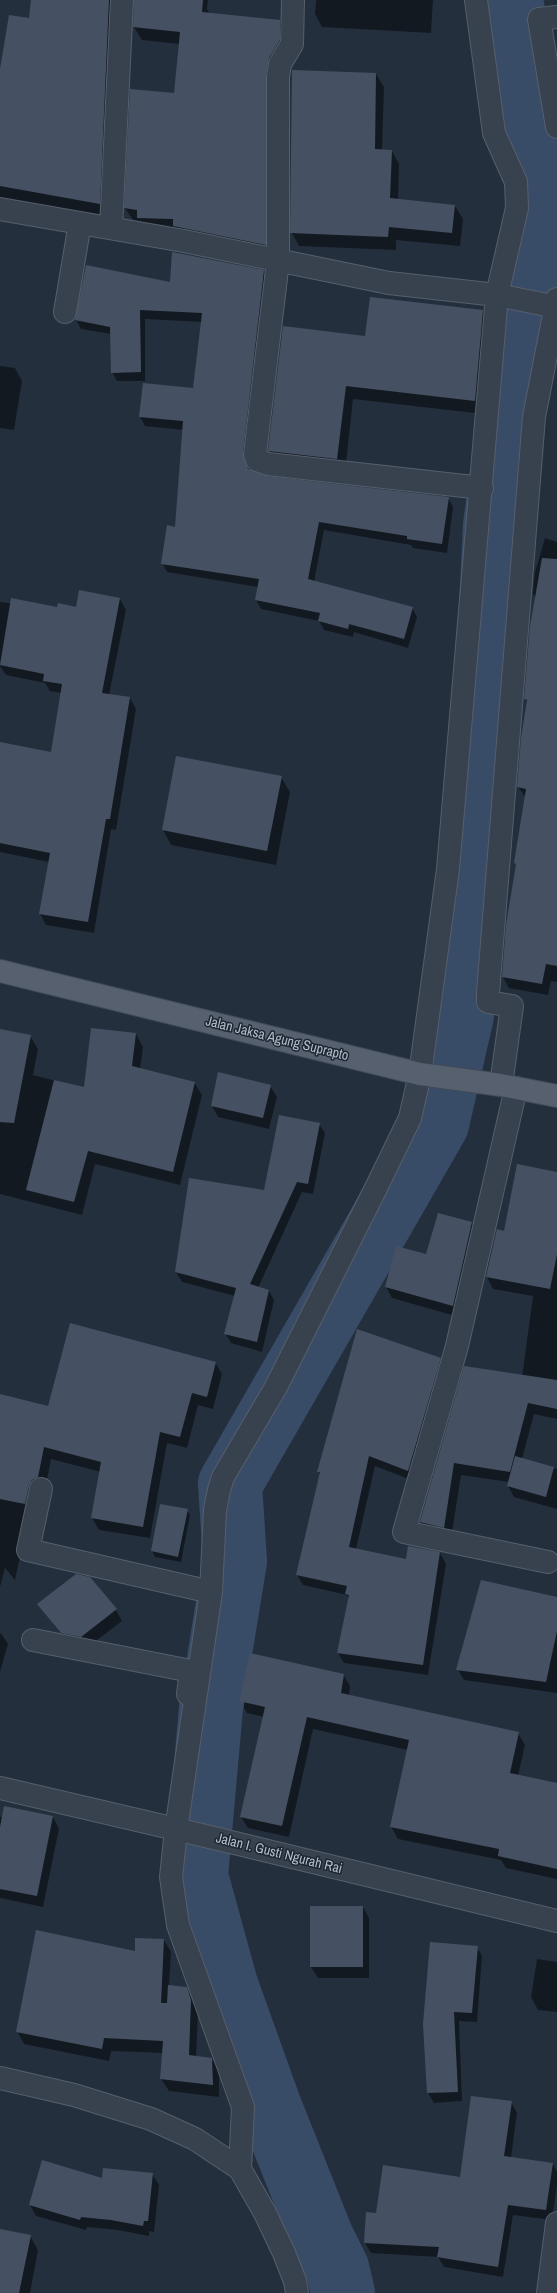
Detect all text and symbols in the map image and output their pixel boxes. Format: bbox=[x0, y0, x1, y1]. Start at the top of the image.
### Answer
street label: Jalan Jaksa Agung Suprapto bbox=[204, 1013, 350, 1065]
street label: Jalan I. Gusti Ngurah Rai bbox=[214, 1830, 344, 1878]

